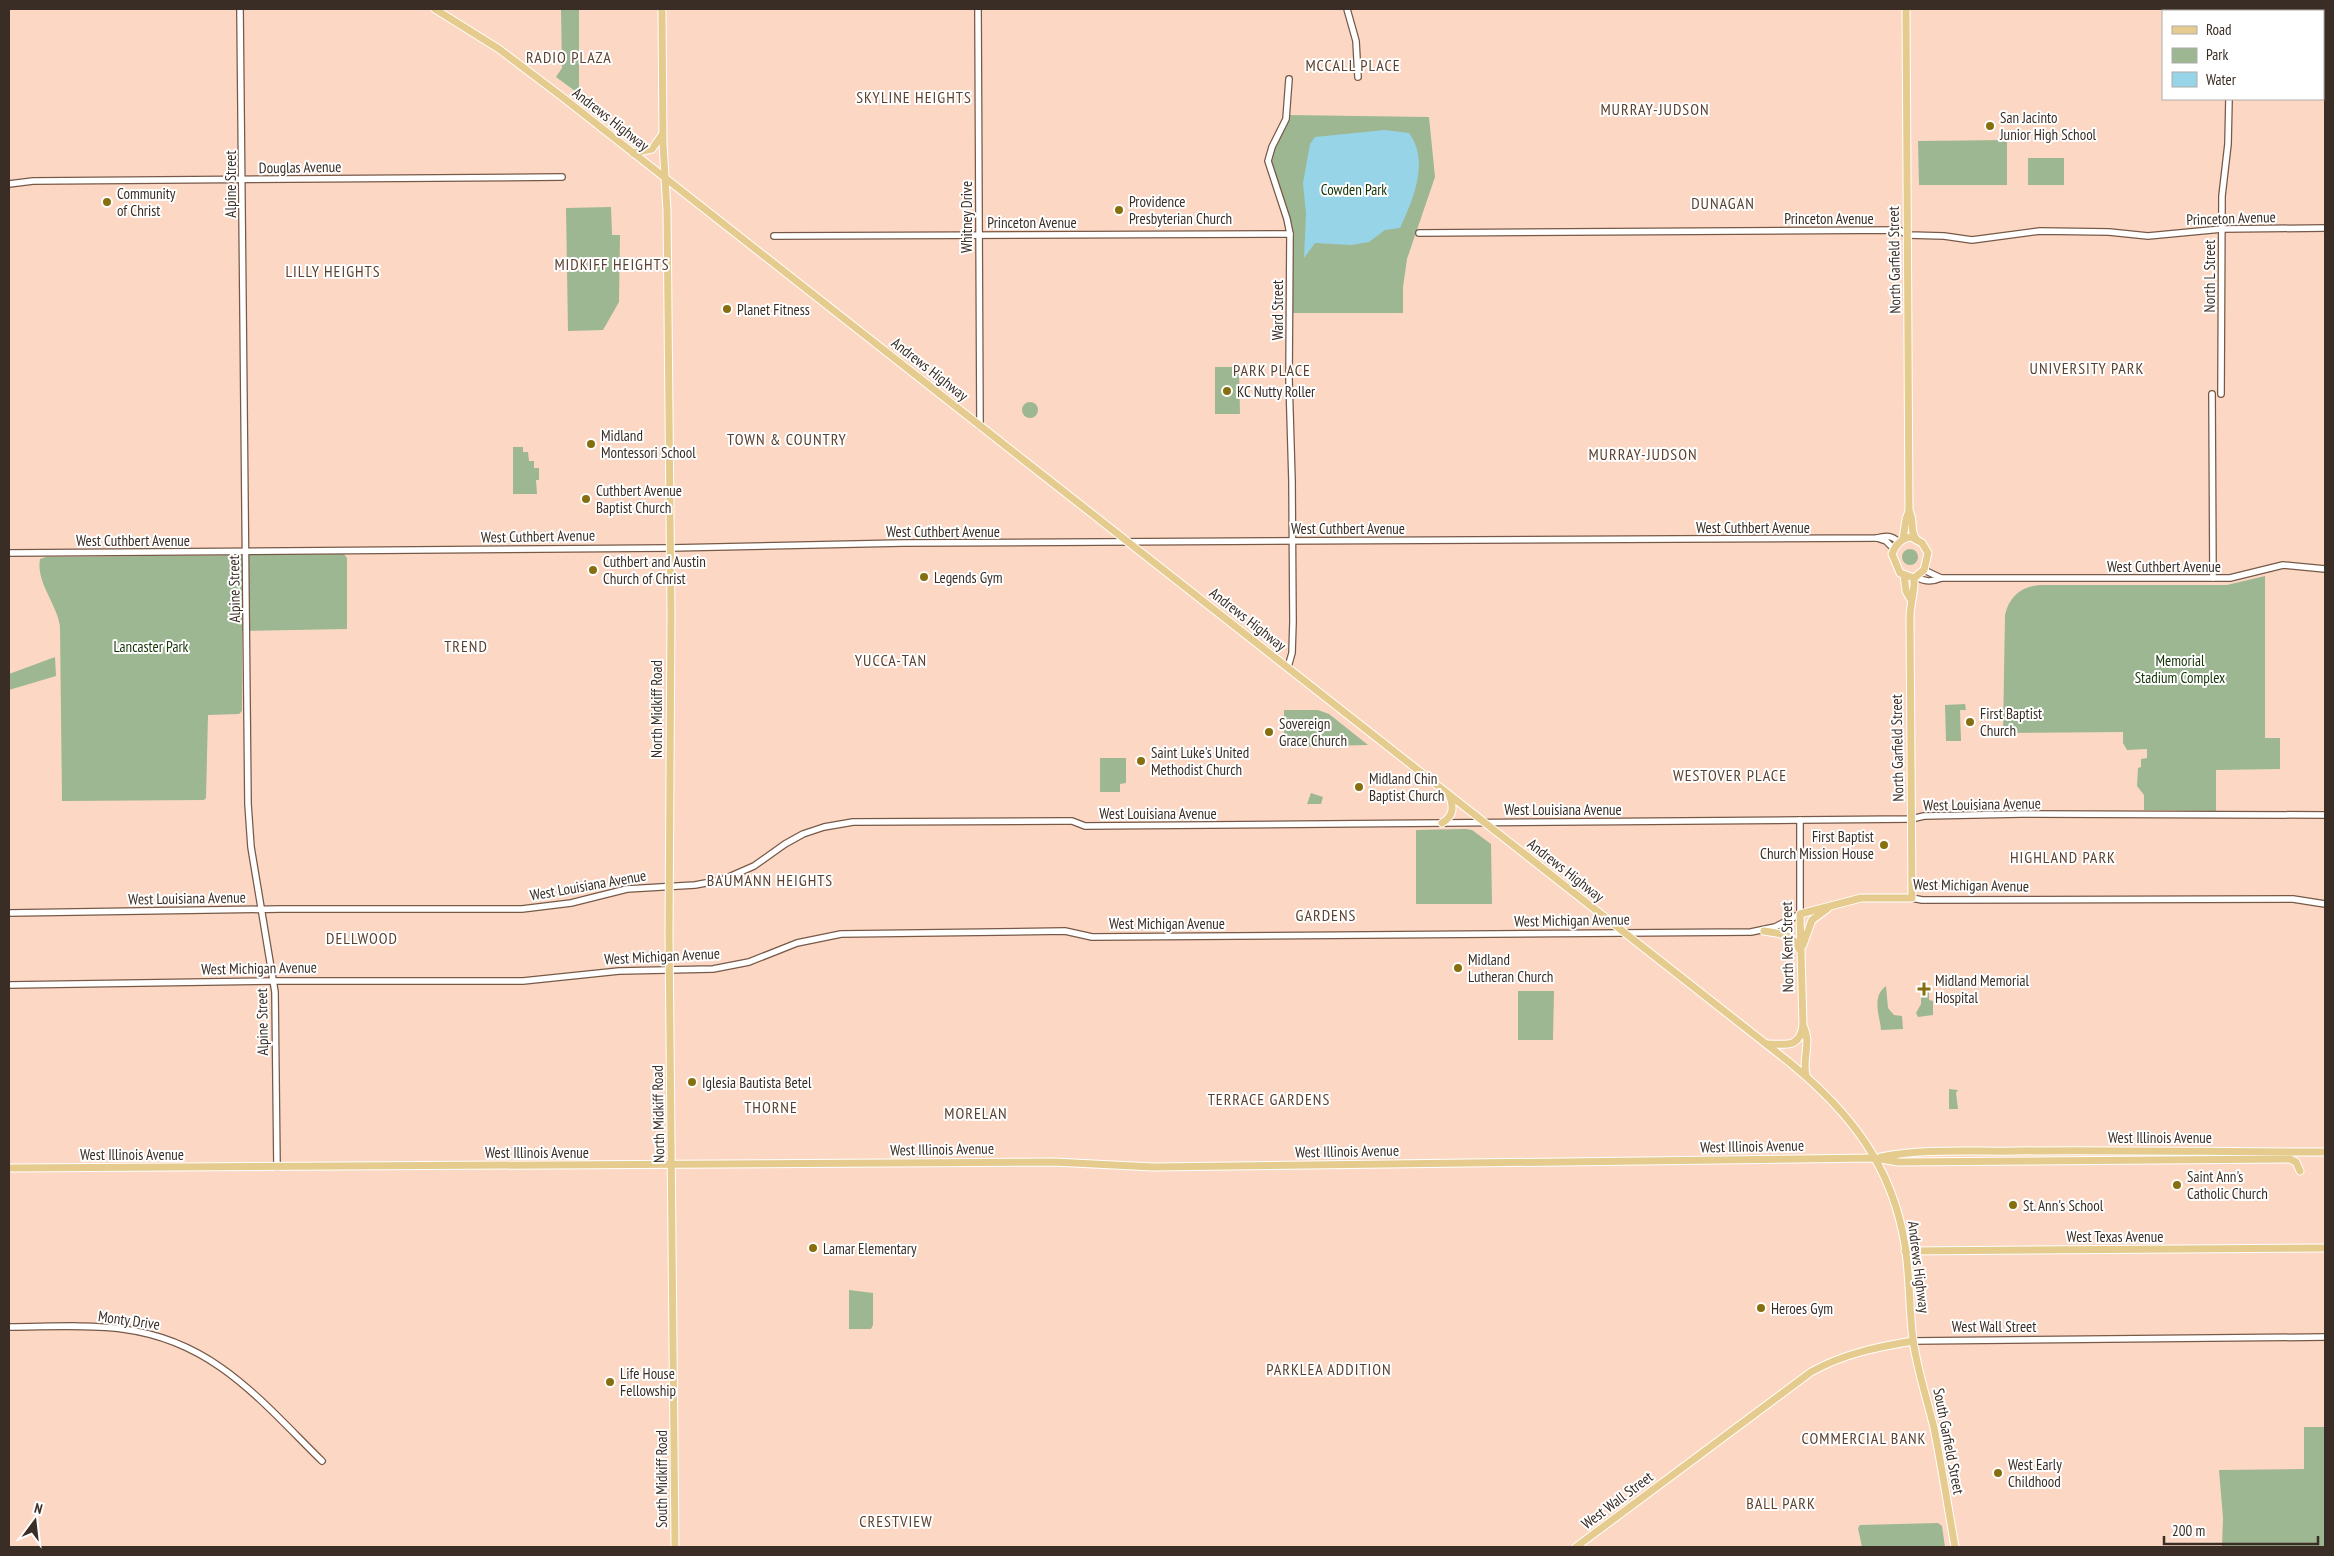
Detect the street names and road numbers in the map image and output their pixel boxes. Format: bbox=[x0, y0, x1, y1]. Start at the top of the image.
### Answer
street label: Andrews Highway bbox=[569, 83, 654, 155]
street label: Alpine Street bbox=[221, 150, 240, 218]
street label: Douglas Avenue bbox=[259, 157, 341, 177]
street label: Whitney Drive bbox=[957, 181, 976, 253]
street label: North Garfield Street bbox=[1884, 206, 1904, 314]
street label: Princeton Avenue bbox=[2186, 207, 2276, 229]
street label: Princeton Avenue bbox=[1784, 209, 1874, 228]
street label: Princeton Avenue bbox=[987, 213, 1077, 232]
street label: North L Street bbox=[2200, 240, 2219, 312]
street label: Ward Street bbox=[1268, 280, 1287, 340]
street label: Andrews Highway bbox=[888, 333, 973, 405]
street label: West Cuthbert Avenue bbox=[1696, 518, 1810, 537]
street label: West Cuthbert Avenue bbox=[1291, 519, 1405, 538]
street label: West Cuthbert Avenue bbox=[886, 522, 1000, 541]
street label: West Cuthbert Avenue bbox=[481, 526, 595, 546]
street label: West Cuthbert Avenue bbox=[76, 531, 190, 550]
street label: Alpine Street bbox=[224, 555, 244, 623]
street label: West Cuthbert Avenue bbox=[2107, 557, 2221, 576]
street label: Andrews Highway bbox=[1206, 583, 1291, 655]
street label: North Midkiff Road bbox=[647, 660, 666, 758]
street label: North Garfield Street bbox=[1887, 694, 1907, 802]
street label: West Louisiana Avenue bbox=[1923, 793, 2041, 815]
street label: West Louisiana Avenue bbox=[1504, 800, 1622, 819]
street label: West Louisiana Avenue bbox=[1099, 804, 1217, 823]
street label: Andrews Highway bbox=[1524, 834, 1609, 906]
street label: West Louisiana Avenue bbox=[528, 865, 648, 905]
street label: West Michigan Avenue bbox=[1913, 874, 2029, 896]
street label: West Louisiana Avenue bbox=[128, 887, 246, 909]
street label: North Kent Street bbox=[1777, 901, 1797, 993]
street label: West Michigan Avenue bbox=[1514, 909, 1630, 931]
street label: West Michigan Avenue bbox=[1109, 914, 1225, 933]
street label: West Michigan Avenue bbox=[604, 943, 720, 969]
street label: West Michigan Avenue bbox=[201, 957, 317, 979]
street label: Alpine Street bbox=[252, 988, 272, 1056]
street label: North Midkiff Road bbox=[648, 1065, 668, 1163]
street label: West Illinois Avenue bbox=[2108, 1128, 2212, 1147]
street label: West Illinois Avenue bbox=[1700, 1136, 1804, 1156]
street label: West Illinois Avenue bbox=[890, 1139, 994, 1159]
street label: West Illinois Avenue bbox=[1295, 1141, 1399, 1161]
street label: West Illinois Avenue bbox=[485, 1143, 589, 1162]
street label: West Illinois Avenue bbox=[80, 1145, 184, 1164]
street label: Andrews Highway bbox=[1904, 1220, 1934, 1314]
street label: West Texas Avenue bbox=[2067, 1227, 2163, 1246]
street label: Monty Drive bbox=[97, 1306, 161, 1334]
street label: West Wall Street bbox=[1952, 1317, 2036, 1336]
street label: South Garfield Street bbox=[1929, 1386, 1969, 1496]
street label: South Midkiff Road bbox=[652, 1430, 671, 1528]
street label: West Wall Street bbox=[1577, 1467, 1657, 1533]

